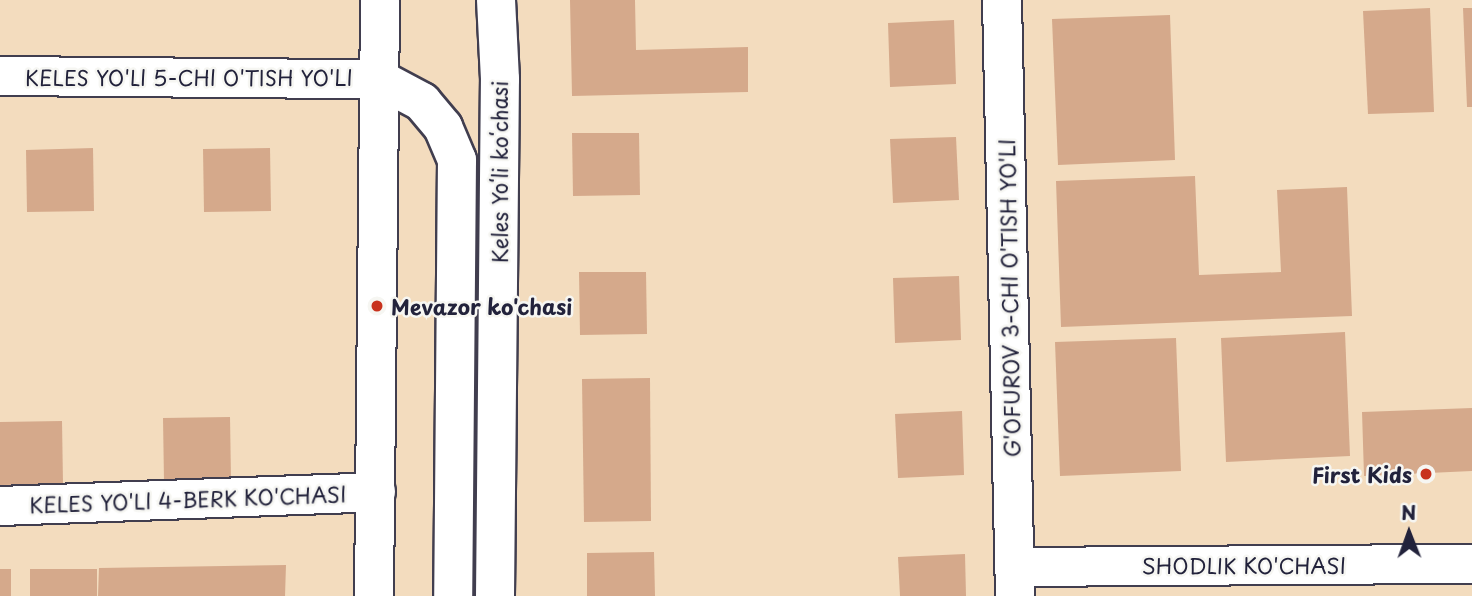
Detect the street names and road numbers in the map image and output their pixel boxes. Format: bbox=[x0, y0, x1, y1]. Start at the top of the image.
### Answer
street label: KELES YO'LI 5-CHI O'TISH YO'LI bbox=[21, 64, 357, 90]
street label: Keles Yoʻli koʻchasi bbox=[486, 80, 512, 264]
street label: G'OFUROV 3-CHI O'TISH YO'LI bbox=[994, 136, 1024, 460]
street label: KELES YO'LI 4-BERK KO'CHASI bbox=[25, 481, 351, 517]
street label: SHODLIK KO'CHASI bbox=[1140, 552, 1348, 578]

